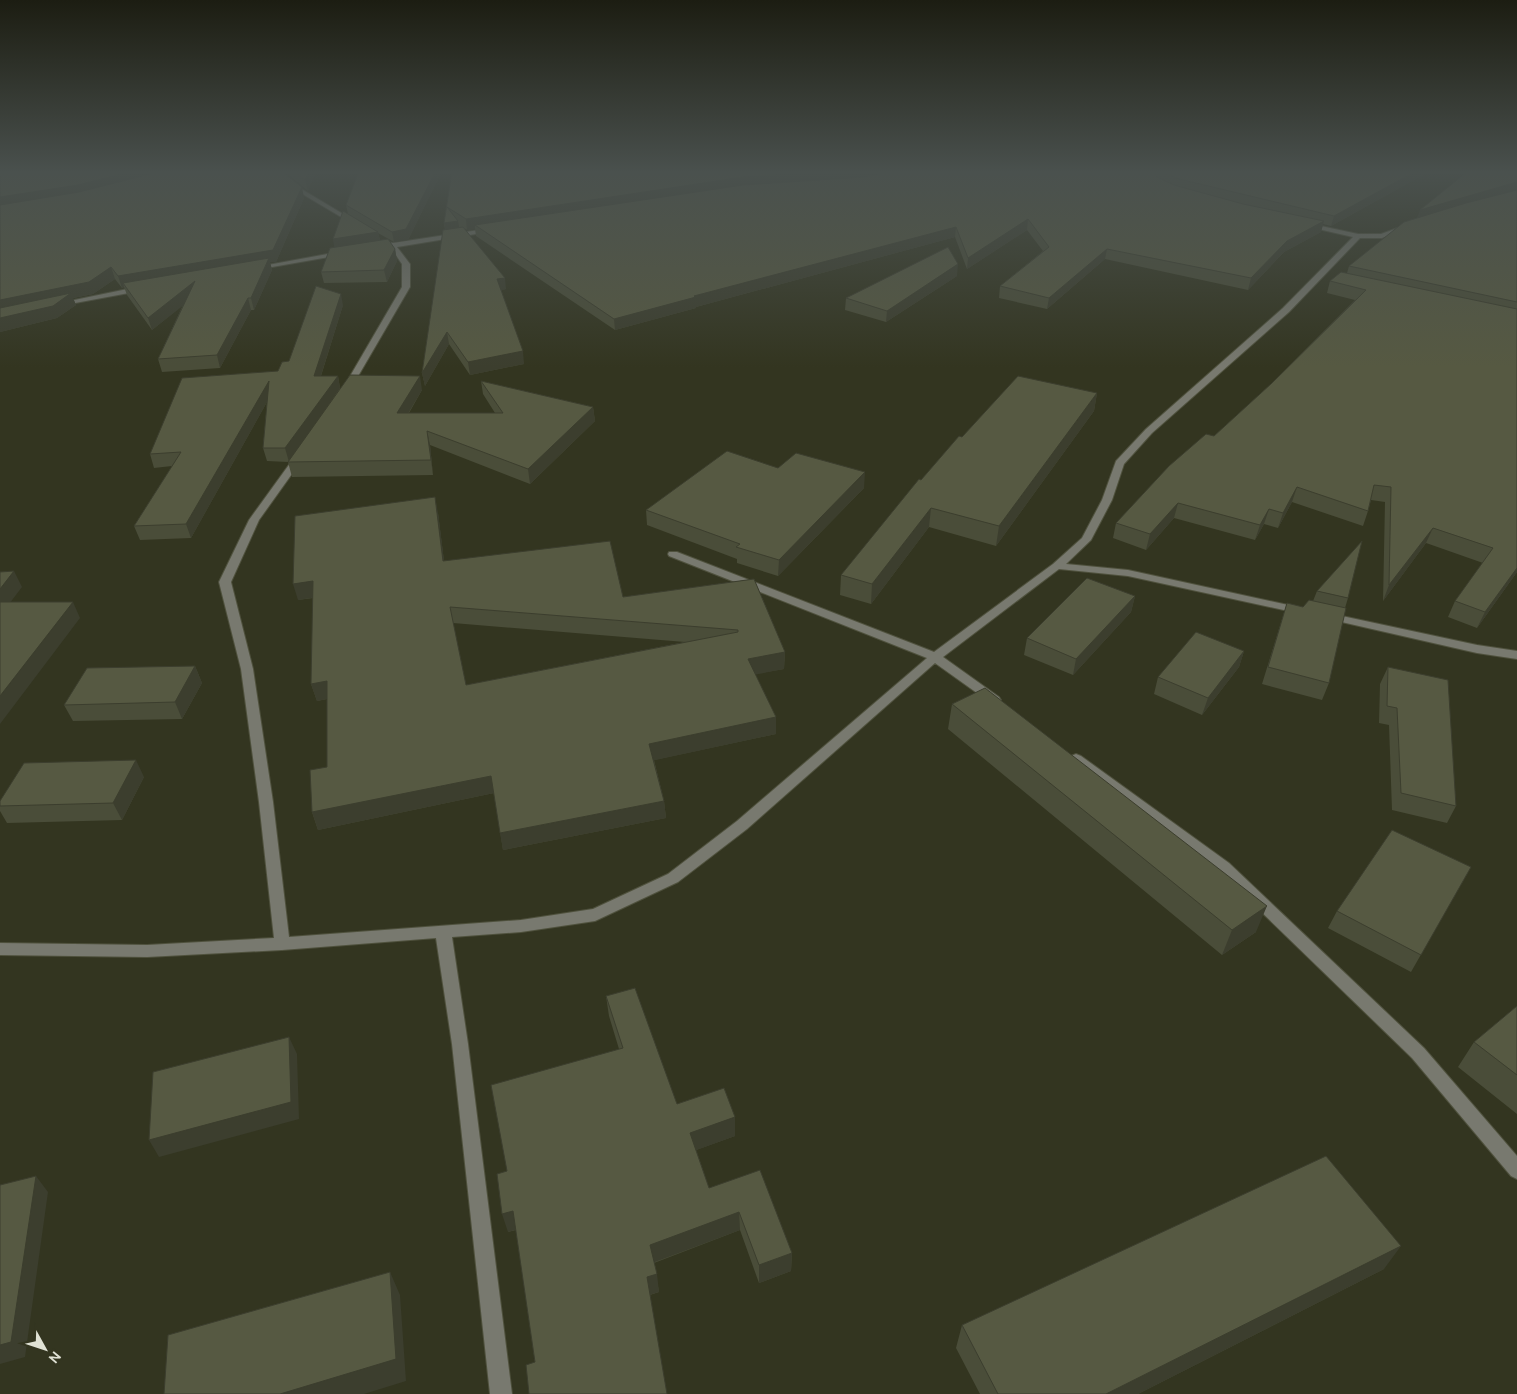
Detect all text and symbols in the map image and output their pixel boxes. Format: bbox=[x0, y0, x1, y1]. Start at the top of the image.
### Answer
north arrow bbox=[20, 1324, 70, 1374]
text: N bbox=[45, 1348, 64, 1367]

